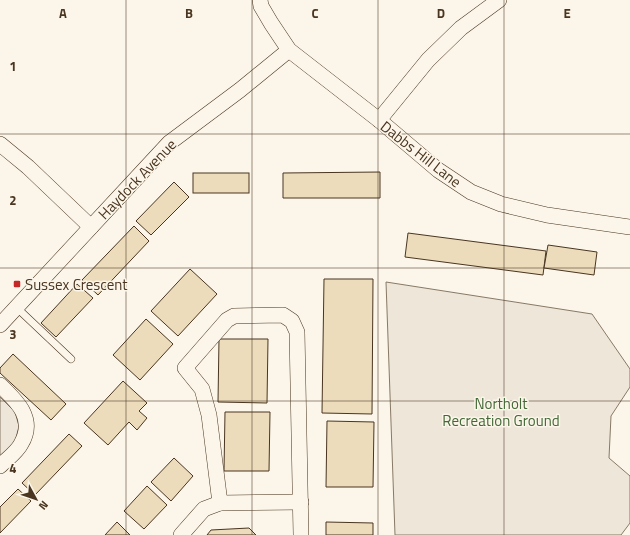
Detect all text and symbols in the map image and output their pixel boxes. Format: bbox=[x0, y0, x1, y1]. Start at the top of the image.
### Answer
text: A bbox=[59, 3, 67, 23]
text: B bbox=[185, 3, 193, 23]
text: C bbox=[311, 3, 319, 23]
text: D bbox=[437, 3, 445, 23]
text: E bbox=[563, 3, 571, 23]
text: 1 bbox=[9, 56, 17, 76]
street label: Dabbs Hill Lane bbox=[376, 115, 466, 193]
street label: Haydock Avenue bbox=[92, 133, 182, 225]
text: 2 bbox=[9, 190, 17, 210]
place label: Sussex Crescent bbox=[25, 273, 128, 296]
marker: Sussex Crescent bbox=[12, 279, 22, 289]
text: 3 bbox=[9, 324, 17, 344]
park label: Northolt Recreation Ground bbox=[442, 392, 560, 432]
text: 4 bbox=[9, 458, 17, 478]
north arrow bbox=[16, 479, 56, 519]
text: N bbox=[35, 497, 52, 513]

